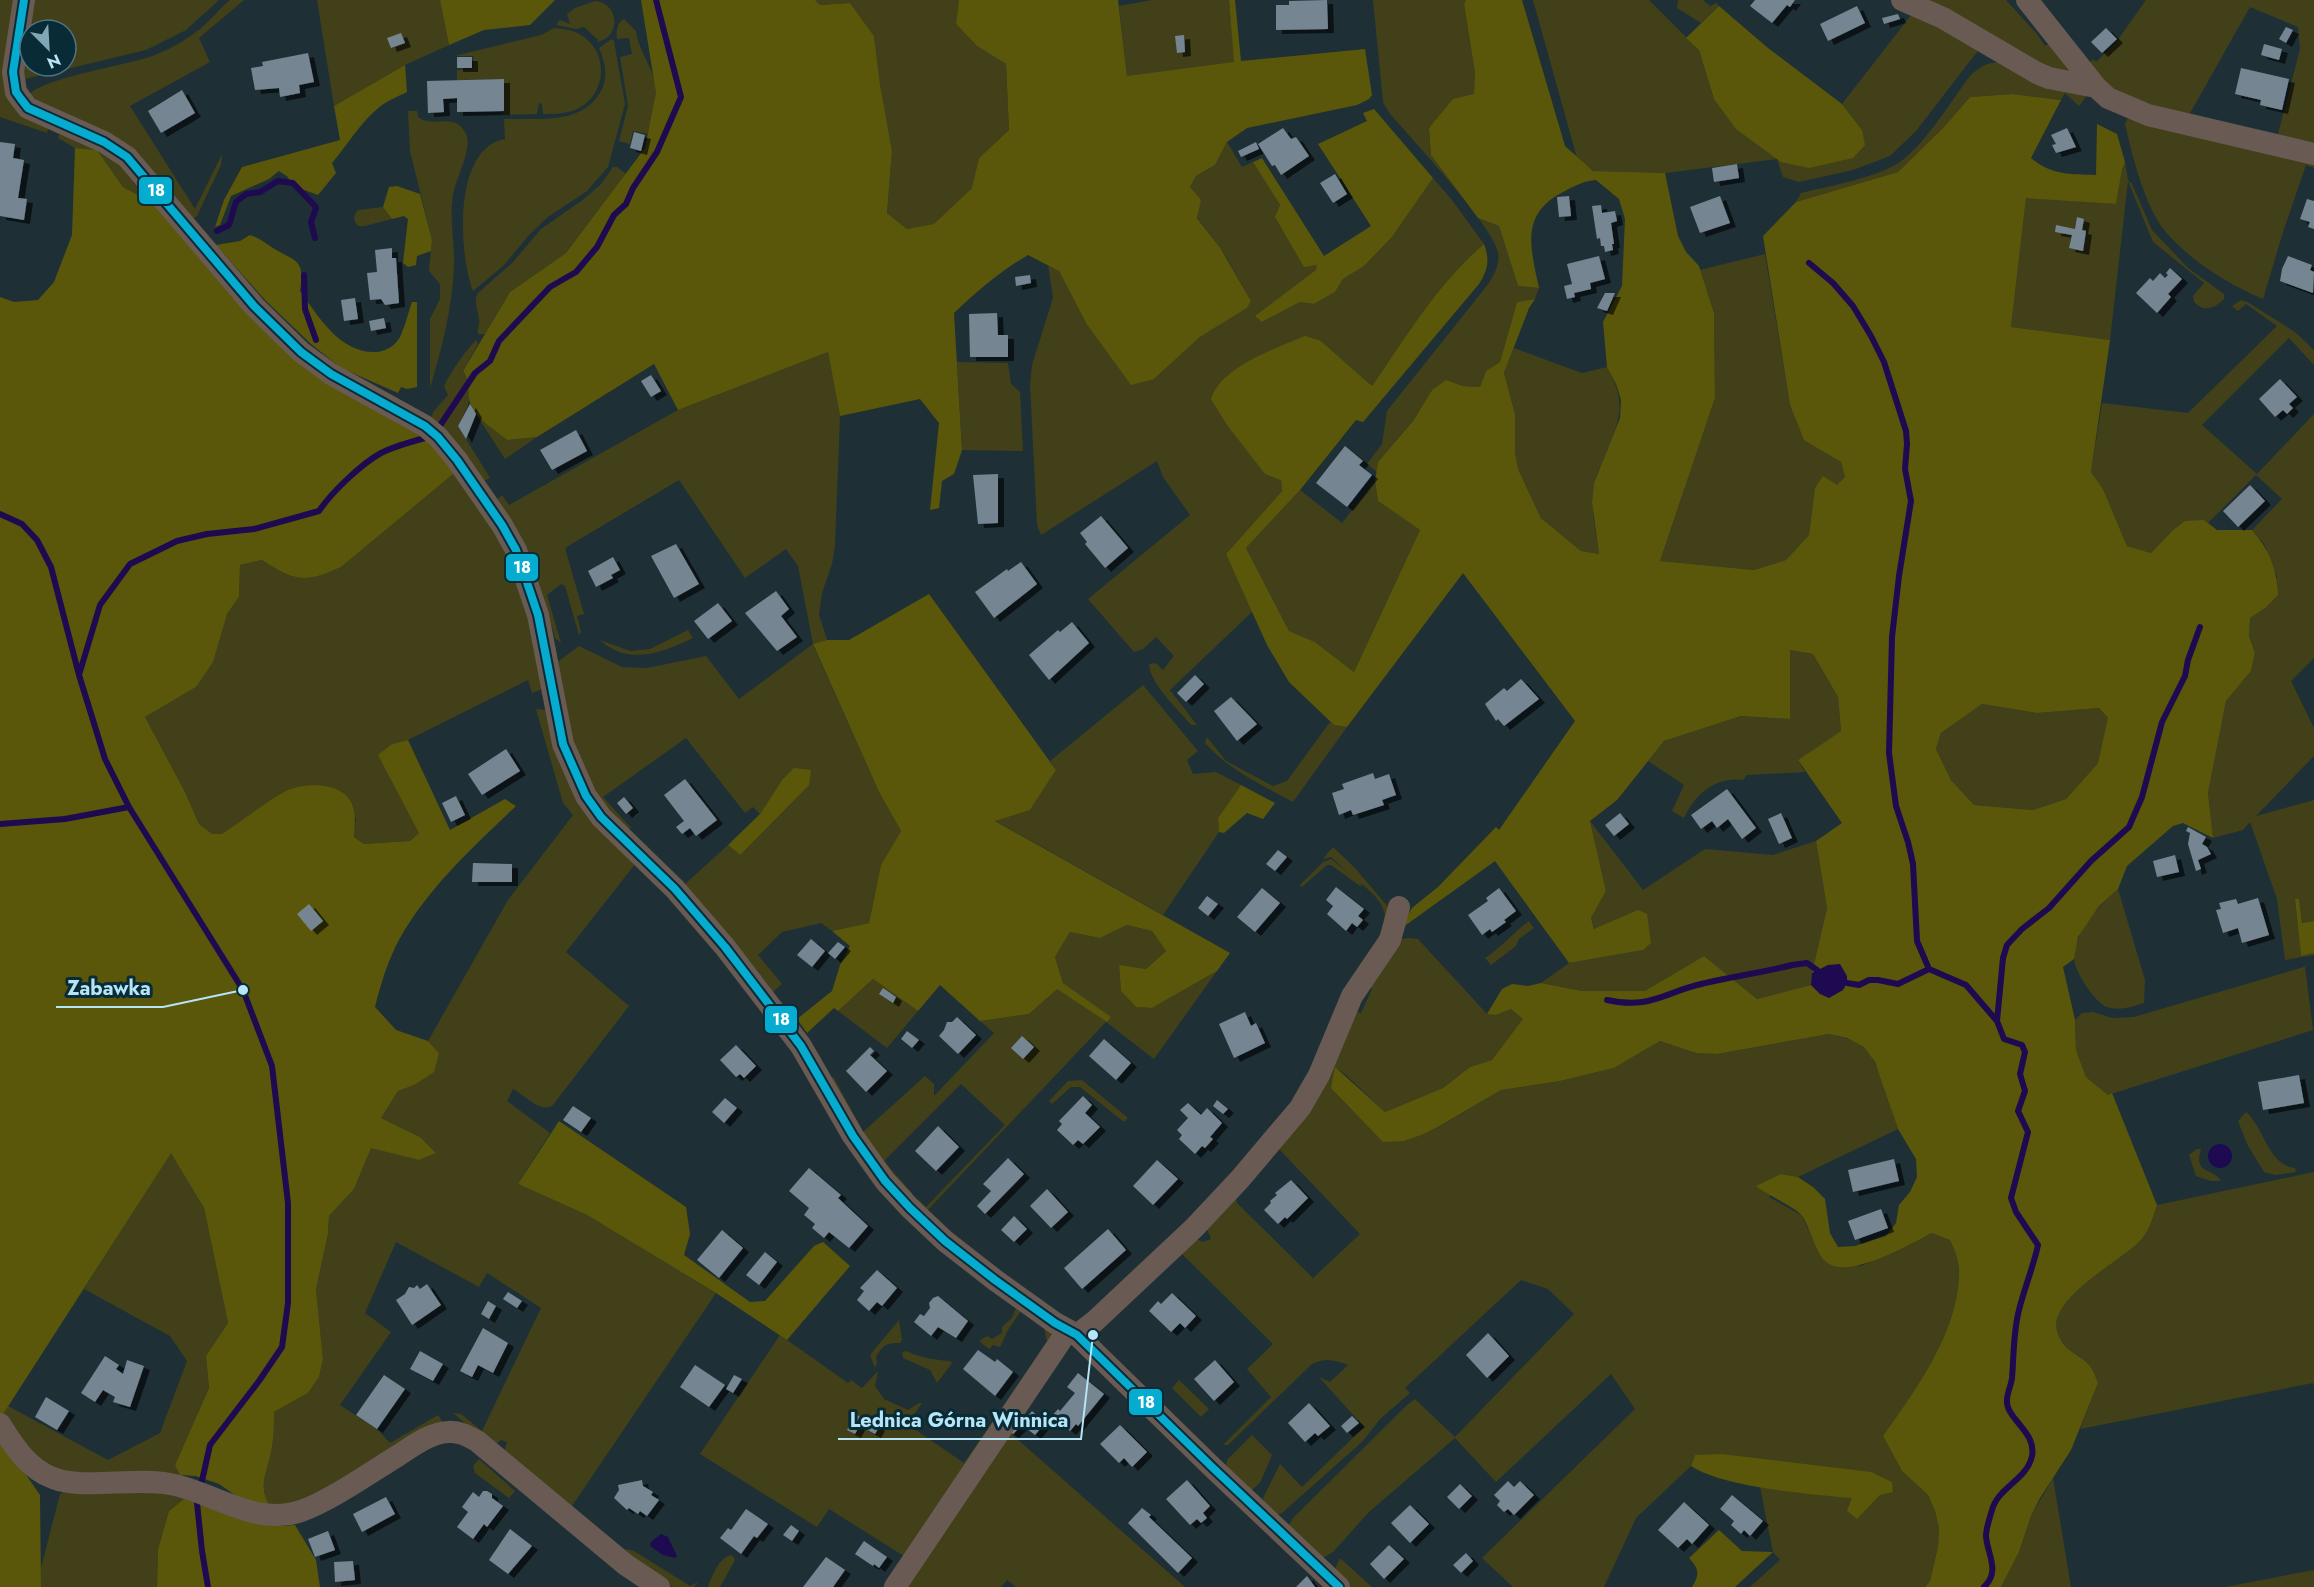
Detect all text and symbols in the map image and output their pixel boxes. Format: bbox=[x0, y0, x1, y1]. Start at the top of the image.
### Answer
north arrow bbox=[18, 18, 78, 78]
text: N bbox=[43, 48, 64, 74]
line badge: 18 bbox=[138, 176, 173, 205]
text: 18 bbox=[147, 179, 165, 202]
line badge: 18 bbox=[505, 553, 539, 582]
text: 18 bbox=[513, 556, 531, 579]
callout: Zabawka bbox=[56, 969, 163, 1007]
text: Zabawka bbox=[67, 974, 151, 1003]
line badge: 18 bbox=[764, 1005, 798, 1034]
text: 18 bbox=[772, 1008, 790, 1031]
line badge: 18 bbox=[1128, 1388, 1163, 1416]
text: 18 bbox=[1137, 1391, 1155, 1414]
callout: Lednica Górna Winnica bbox=[838, 1401, 1081, 1439]
text: Lednica Górna Winnica bbox=[850, 1406, 1068, 1435]

